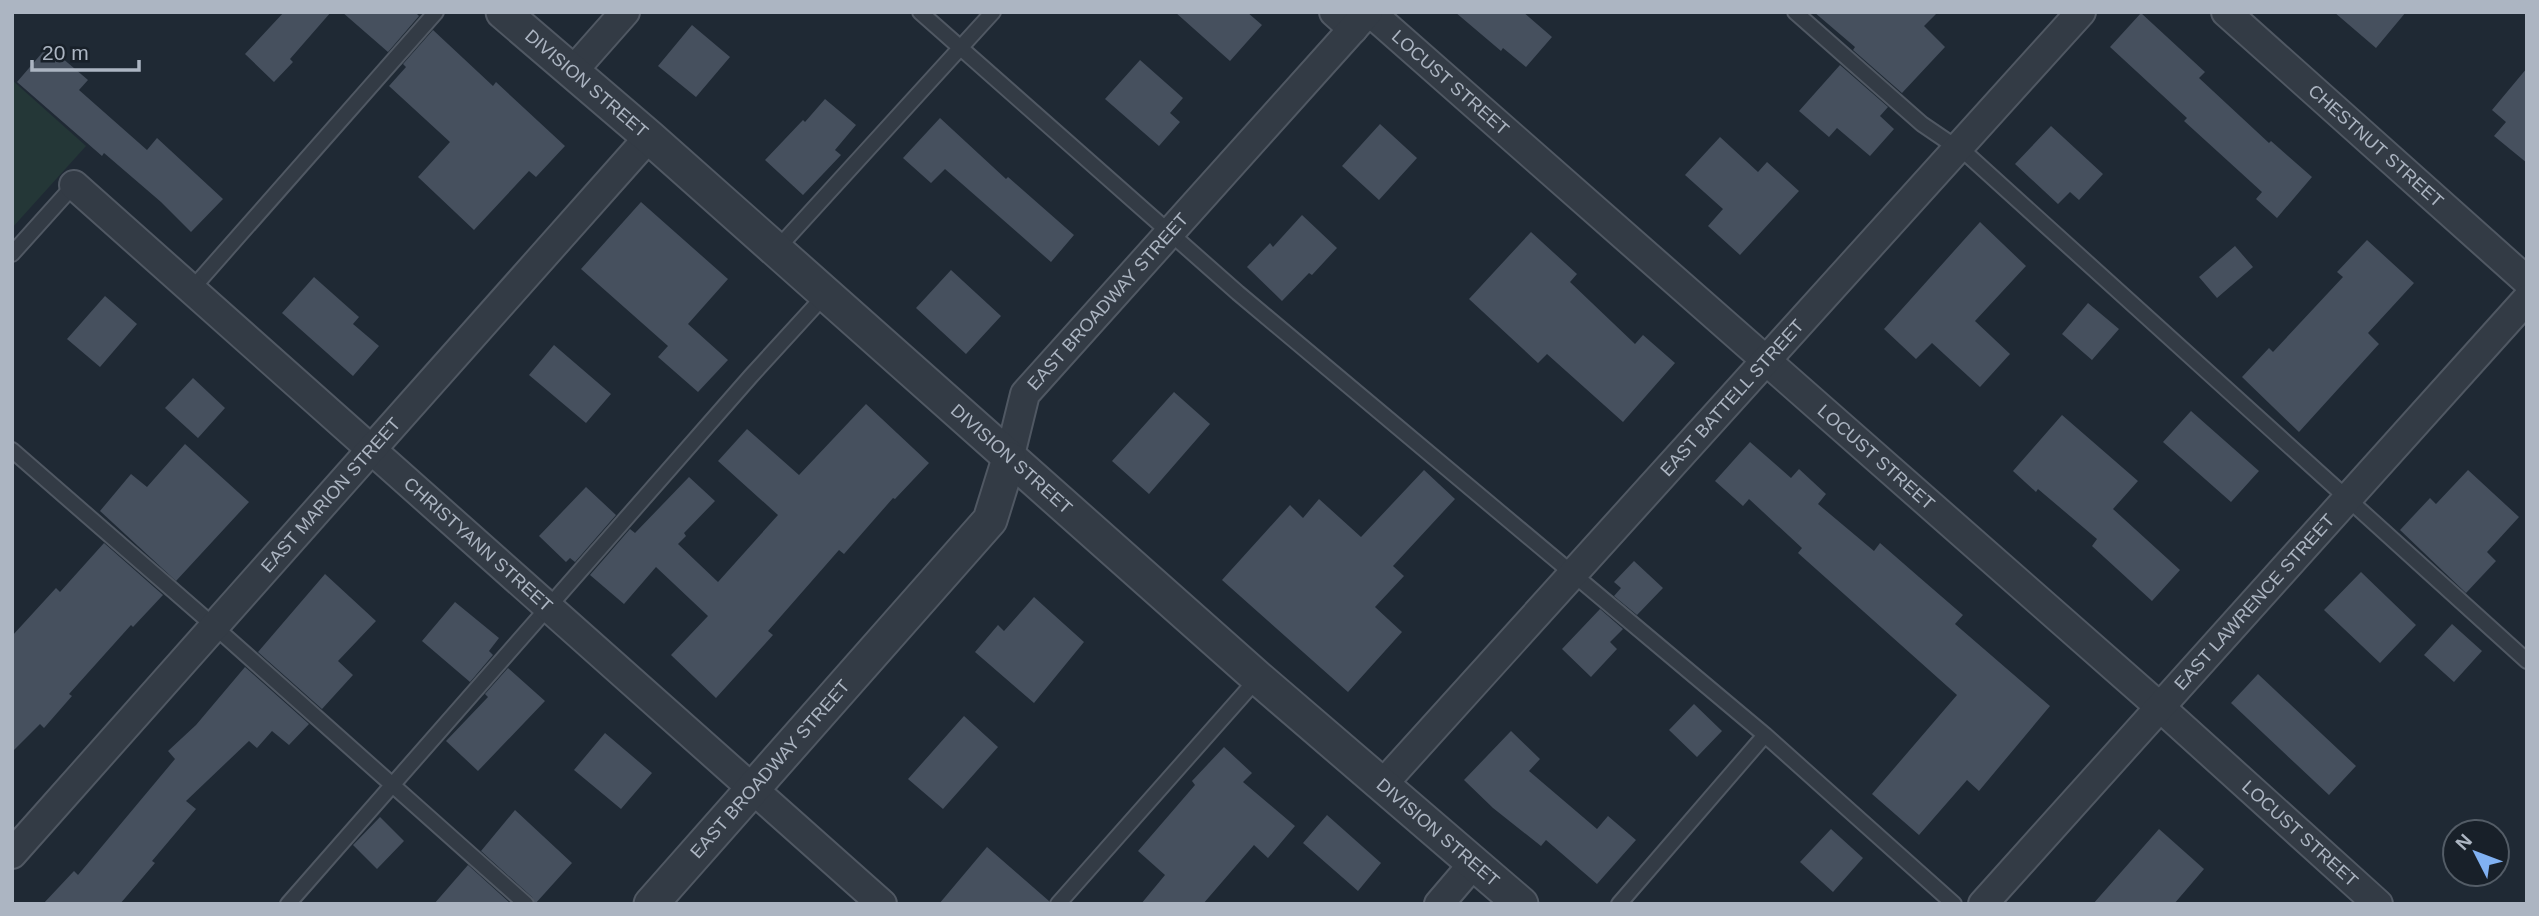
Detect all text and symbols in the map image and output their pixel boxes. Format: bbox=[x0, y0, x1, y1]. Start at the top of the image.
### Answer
street label: DIVISION STREET bbox=[521, 25, 652, 142]
street label: LOCUST STREET bbox=[1388, 26, 1513, 139]
scale bar bbox=[32, 28, 138, 72]
text: 20 m bbox=[42, 41, 89, 64]
street label: CHESTNUT STREET bbox=[2304, 81, 2447, 211]
street label: EAST BROADWAY STREET bbox=[1023, 209, 1192, 394]
street label: EAST BATTELL STREET bbox=[1656, 316, 1808, 480]
street label: DIVISION STREET bbox=[947, 400, 1076, 518]
street label: LOCUST STREET bbox=[1814, 401, 1938, 514]
street label: EAST MARION STREET bbox=[257, 414, 405, 577]
street label: CHRISTYANN STREET bbox=[400, 473, 556, 616]
street label: EAST LAWRENCE STREET bbox=[2170, 510, 2339, 694]
street label: EAST BROADWAY STREET bbox=[686, 676, 854, 862]
street label: DIVISION STREET bbox=[1373, 774, 1503, 891]
street label: LOCUST STREET bbox=[2238, 776, 2362, 891]
north arrow bbox=[2441, 818, 2511, 888]
text: N bbox=[2451, 830, 2476, 854]

